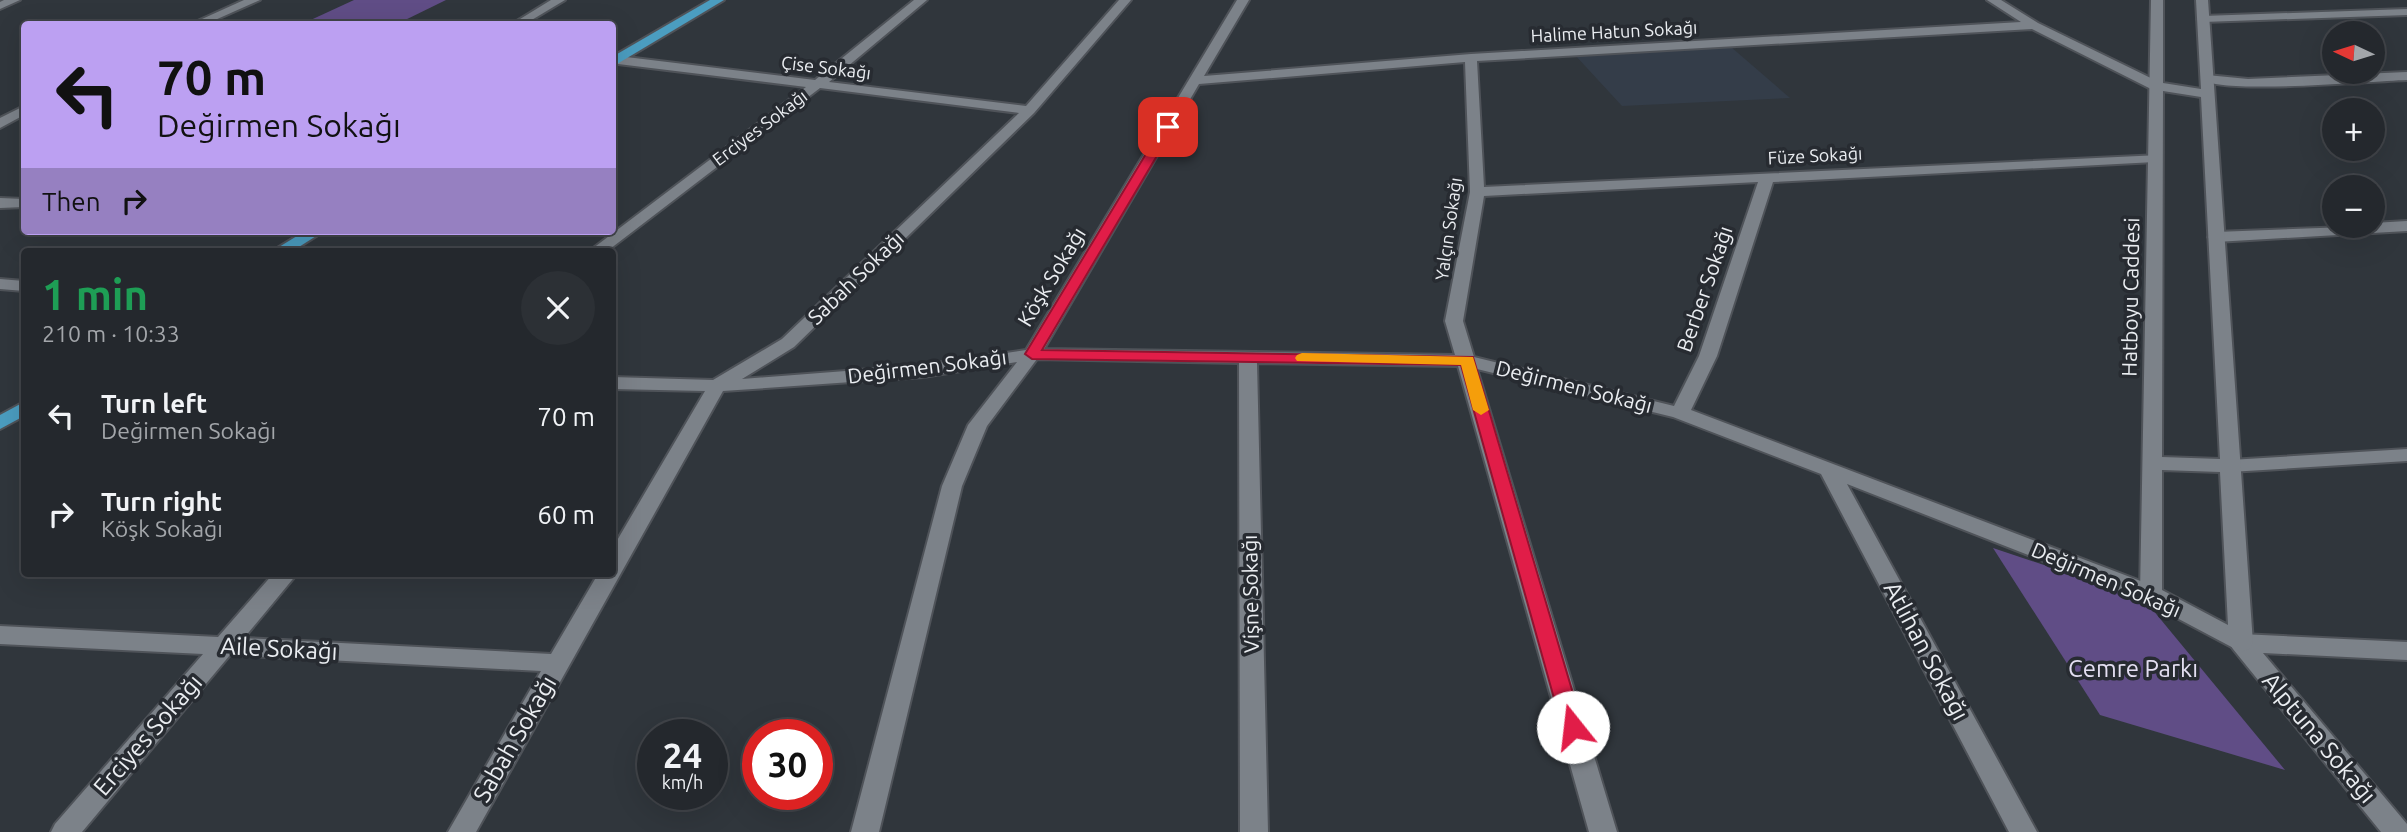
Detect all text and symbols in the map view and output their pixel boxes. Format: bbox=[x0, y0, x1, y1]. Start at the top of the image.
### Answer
street label: Halime Hatun Sokağı bbox=[1530, 17, 1698, 45]
north arrow bbox=[2322, 21, 2385, 84]
map controls bbox=[2322, 21, 2385, 238]
icon: left bbox=[42, 49, 133, 140]
text: 70 m bbox=[157, 49, 266, 104]
street label: Çise Sokağı bbox=[780, 52, 872, 82]
street label: Erciyes Sokağı bbox=[708, 85, 811, 169]
pin bbox=[1138, 97, 1198, 157]
button: + bbox=[2322, 98, 2385, 161]
text: Değirmen Sokağı bbox=[157, 107, 401, 143]
icon: arrive bbox=[1149, 108, 1187, 146]
street label: Füze Sokağı bbox=[1767, 143, 1863, 167]
button: − bbox=[2322, 175, 2385, 238]
street label: Yalçın Sokağı bbox=[1431, 176, 1465, 282]
icon: right bbox=[115, 182, 153, 220]
text: Then bbox=[42, 187, 101, 216]
street label: Hatboyu Caddesi bbox=[2117, 217, 2143, 377]
street label: Köşk Sokağı bbox=[1012, 223, 1090, 330]
street label: Berber Sokağı bbox=[1671, 223, 1737, 355]
street label: Sabah Sokağı bbox=[803, 226, 908, 329]
text: 1 min bbox=[42, 271, 148, 318]
button: close bbox=[521, 271, 595, 345]
text: 210 m · 10:33 bbox=[42, 321, 180, 346]
street label: Değirmen Sokağı bbox=[846, 344, 1008, 388]
street label: Değirmen Sokağı bbox=[1494, 355, 1655, 417]
text: Turn left bbox=[101, 389, 207, 418]
icon: left bbox=[42, 397, 80, 435]
text: 70 m bbox=[537, 402, 595, 431]
text: Değirmen Sokağı bbox=[101, 418, 276, 443]
text: Turn right bbox=[101, 487, 222, 516]
icon: right bbox=[42, 495, 80, 533]
text: 60 m bbox=[537, 500, 595, 529]
text: Köşk Sokağı bbox=[101, 516, 223, 541]
street label: Vişne Sokağı bbox=[1237, 535, 1263, 653]
street label: Değirmen Sokağı bbox=[2028, 537, 2185, 621]
street label: Atlıhan Sokağı bbox=[1879, 577, 1974, 725]
street label: Aile Sokağı bbox=[220, 632, 338, 665]
park label: Cemre Parkı bbox=[2068, 655, 2198, 682]
street label: Alptuna Sokağı bbox=[2257, 667, 2382, 808]
street label: Erciyes Sokağı bbox=[88, 669, 207, 800]
street label: Sabah Sokağı bbox=[468, 671, 562, 807]
position arrow bbox=[1536, 690, 1610, 764]
speed limit sign: 30 bbox=[742, 719, 833, 810]
text: 24 bbox=[663, 735, 702, 775]
text: km/h bbox=[662, 772, 703, 792]

